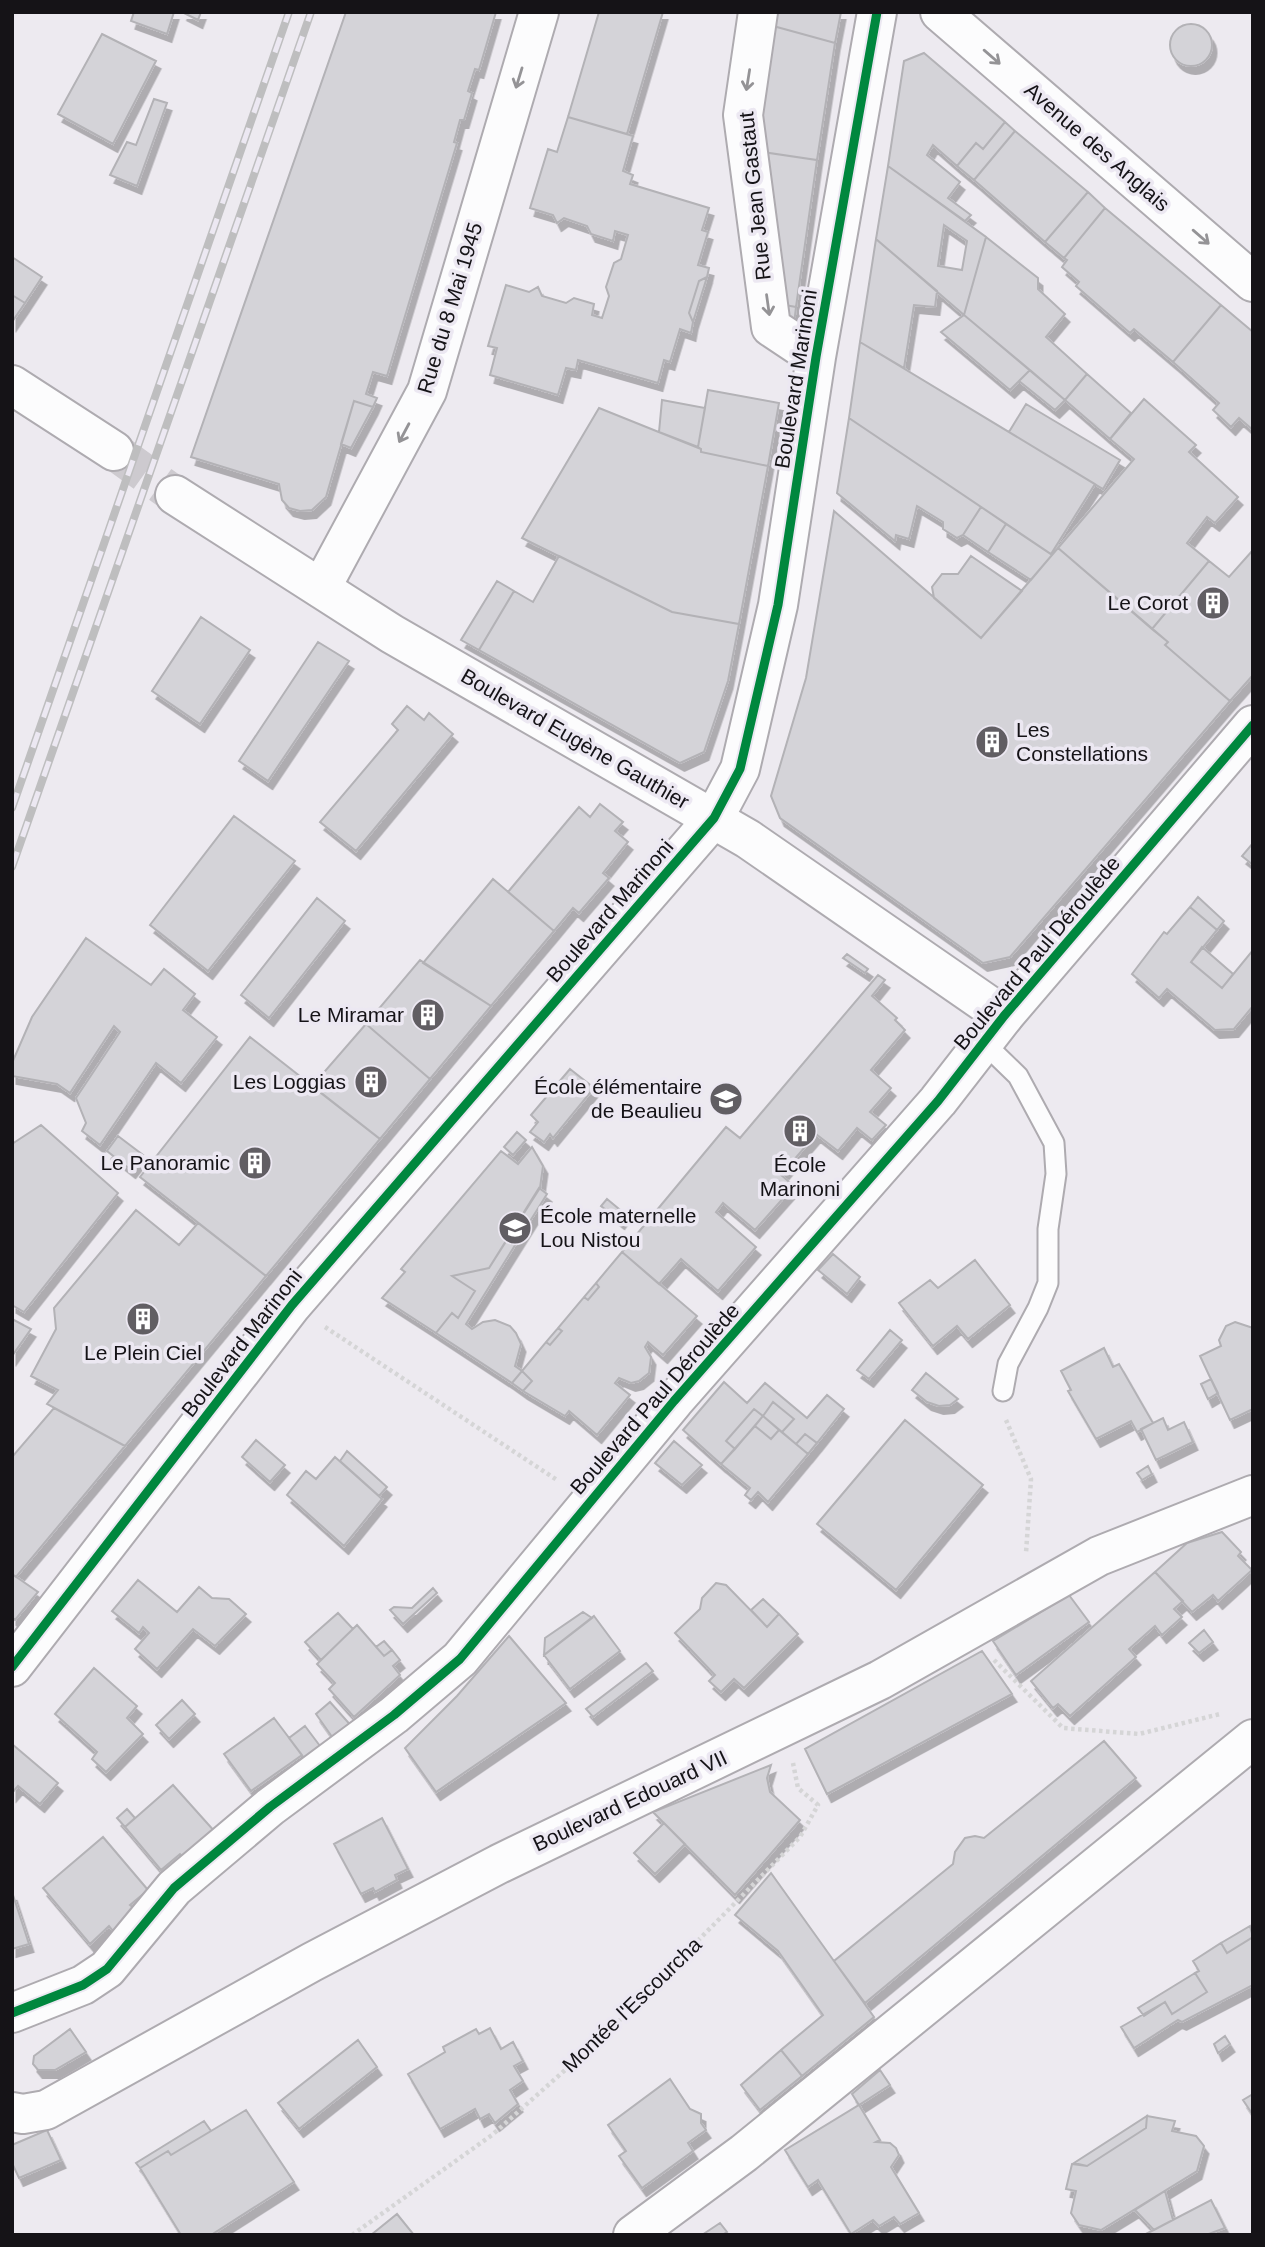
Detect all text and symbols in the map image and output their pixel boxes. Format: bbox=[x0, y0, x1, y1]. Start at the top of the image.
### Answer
one-way arrow bbox=[983, 49, 1001, 65]
one-way arrow bbox=[512, 66, 525, 88]
one-way arrow bbox=[741, 68, 754, 91]
street label: Avenue des Anglais bbox=[1020, 78, 1174, 216]
street label: Rue Jean Gastaut bbox=[734, 111, 775, 281]
street label: Rue du 8 Mai 1945 bbox=[413, 220, 486, 396]
one-way arrow bbox=[1192, 229, 1210, 245]
street label: Boulevard Marinoni bbox=[770, 288, 821, 470]
one-way arrow bbox=[762, 293, 775, 316]
one-way arrow bbox=[397, 422, 410, 443]
building icon: Le Corot bbox=[1194, 584, 1232, 622]
place label: Le Corot bbox=[1107, 591, 1188, 614]
street label: Boulevard Eugène Gauthier bbox=[457, 664, 693, 813]
place label: Les Constellations bbox=[1016, 718, 1148, 765]
building icon: Les Constellations bbox=[973, 723, 1011, 761]
street label: Boulevard Marinoni bbox=[542, 835, 678, 986]
street label: Boulevard Paul Déroulède bbox=[949, 851, 1124, 1054]
building icon: Le Miramar bbox=[409, 996, 447, 1034]
place label: Le Miramar bbox=[298, 1003, 404, 1026]
building icon: Les Loggias bbox=[352, 1063, 390, 1101]
place label: Les Loggias bbox=[233, 1070, 346, 1093]
place label: École élémentaire de Beaulieu bbox=[534, 1075, 702, 1122]
school or university icon: École élémentaire de Beaulieu bbox=[707, 1080, 745, 1118]
building icon: École Marinoni bbox=[781, 1112, 819, 1150]
building icon: Le Panoramic bbox=[236, 1144, 274, 1182]
place label: Le Panoramic bbox=[100, 1151, 230, 1174]
place label: École Marinoni bbox=[760, 1153, 840, 1200]
place label: École maternelle Lou Nistou bbox=[540, 1204, 696, 1251]
school or university icon: École maternelle Lou Nistou bbox=[496, 1209, 534, 1247]
street label: Boulevard Marinoni bbox=[177, 1264, 306, 1421]
street label: Boulevard Paul Déroulède bbox=[566, 1299, 744, 1499]
building icon: Le Plein Ciel bbox=[124, 1300, 162, 1338]
place label: Le Plein Ciel bbox=[84, 1341, 202, 1364]
street label: Boulevard Edouard VII bbox=[529, 1745, 730, 1856]
street label: Montée l'Escourcha bbox=[558, 1932, 706, 2077]

